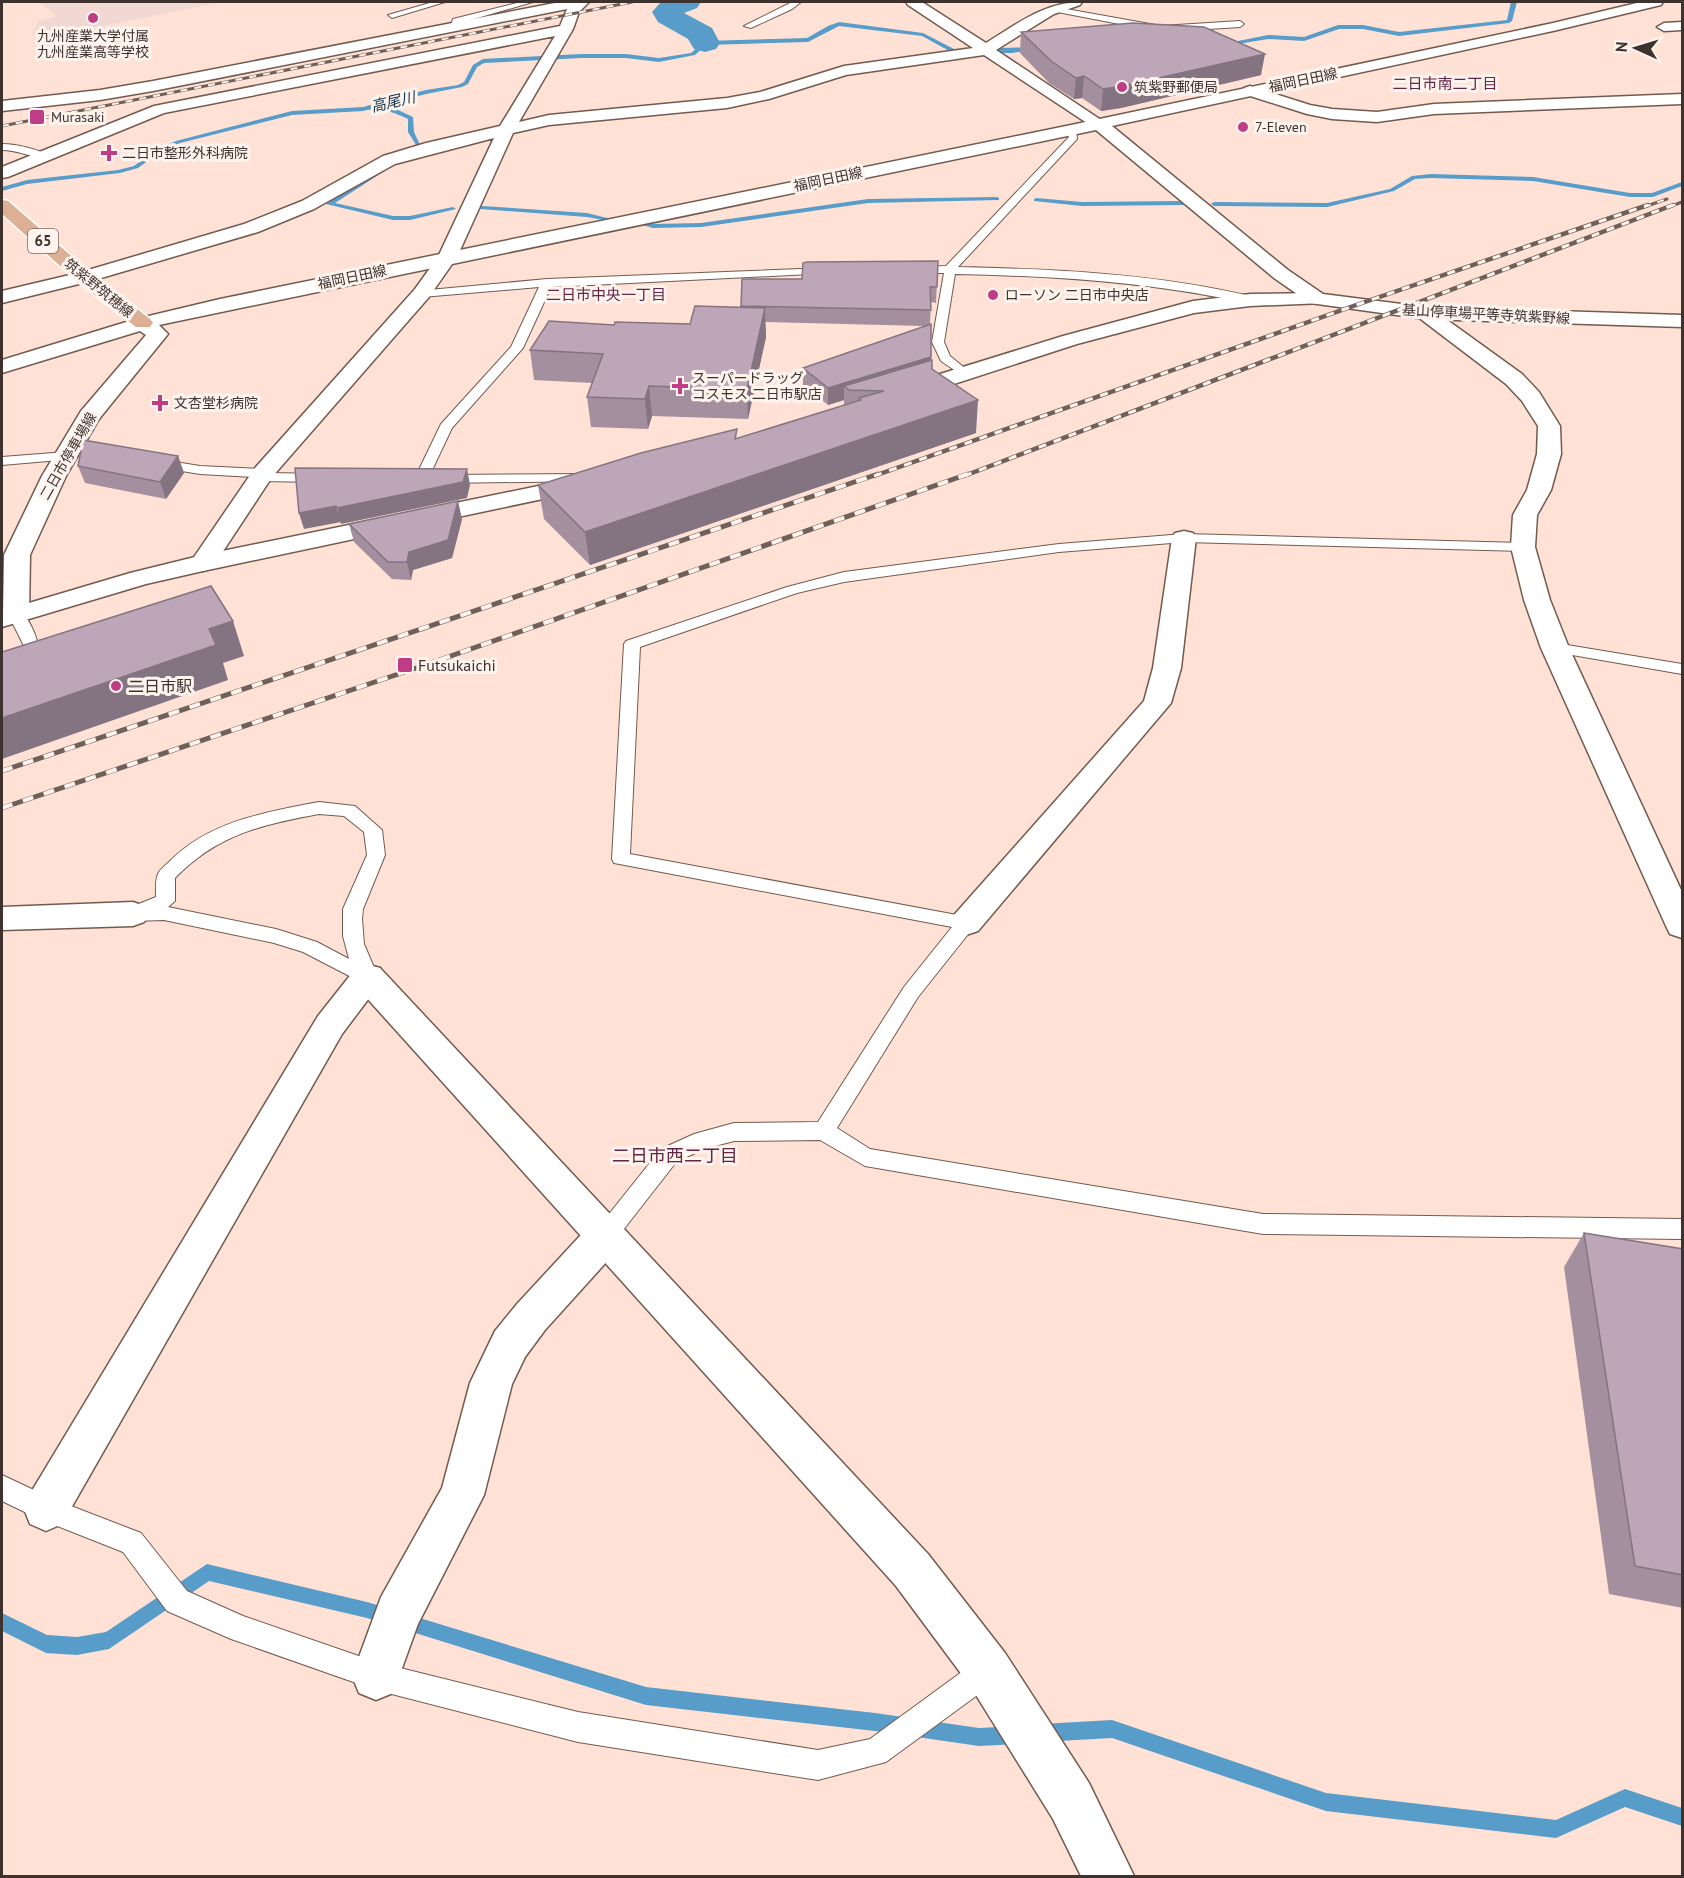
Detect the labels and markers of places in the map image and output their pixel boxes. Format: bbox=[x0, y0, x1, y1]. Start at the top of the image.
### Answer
marker: 九州産業大学付属 九州産業高等学校 bbox=[86, 11, 100, 25]
place label: 九州産業大学付属 九州産業高等学校 bbox=[37, 27, 149, 61]
place label: 筑紫野郵便局 bbox=[1134, 78, 1218, 96]
marker: 筑紫野郵便局 bbox=[1115, 80, 1129, 94]
marker: Murasaki bbox=[28, 108, 46, 126]
place label: Murasaki bbox=[51, 108, 105, 126]
place label: 7-Eleven bbox=[1255, 118, 1307, 136]
marker: 7-Eleven bbox=[1236, 120, 1250, 134]
marker: 二日市整形外科病院 bbox=[100, 144, 118, 162]
place label: 二日市整形外科病院 bbox=[122, 144, 248, 162]
place label: ローソン 二日市中央店 bbox=[1005, 286, 1149, 304]
marker: ローソン 二日市中央店 bbox=[986, 288, 1000, 302]
place label: スーパードラッグ コスモス 二日市駅店 bbox=[692, 369, 822, 403]
marker: スーパードラッグ コスモス 二日市駅店 bbox=[673, 379, 687, 393]
marker: 文杏堂杉病院 bbox=[151, 394, 169, 412]
place label: 文杏堂杉病院 bbox=[174, 394, 258, 412]
place label: Futsukaichi bbox=[418, 655, 496, 675]
marker: Futsukaichi bbox=[396, 656, 414, 674]
place label: 二日市駅 bbox=[128, 676, 192, 696]
marker: 二日市駅 bbox=[109, 679, 123, 693]

